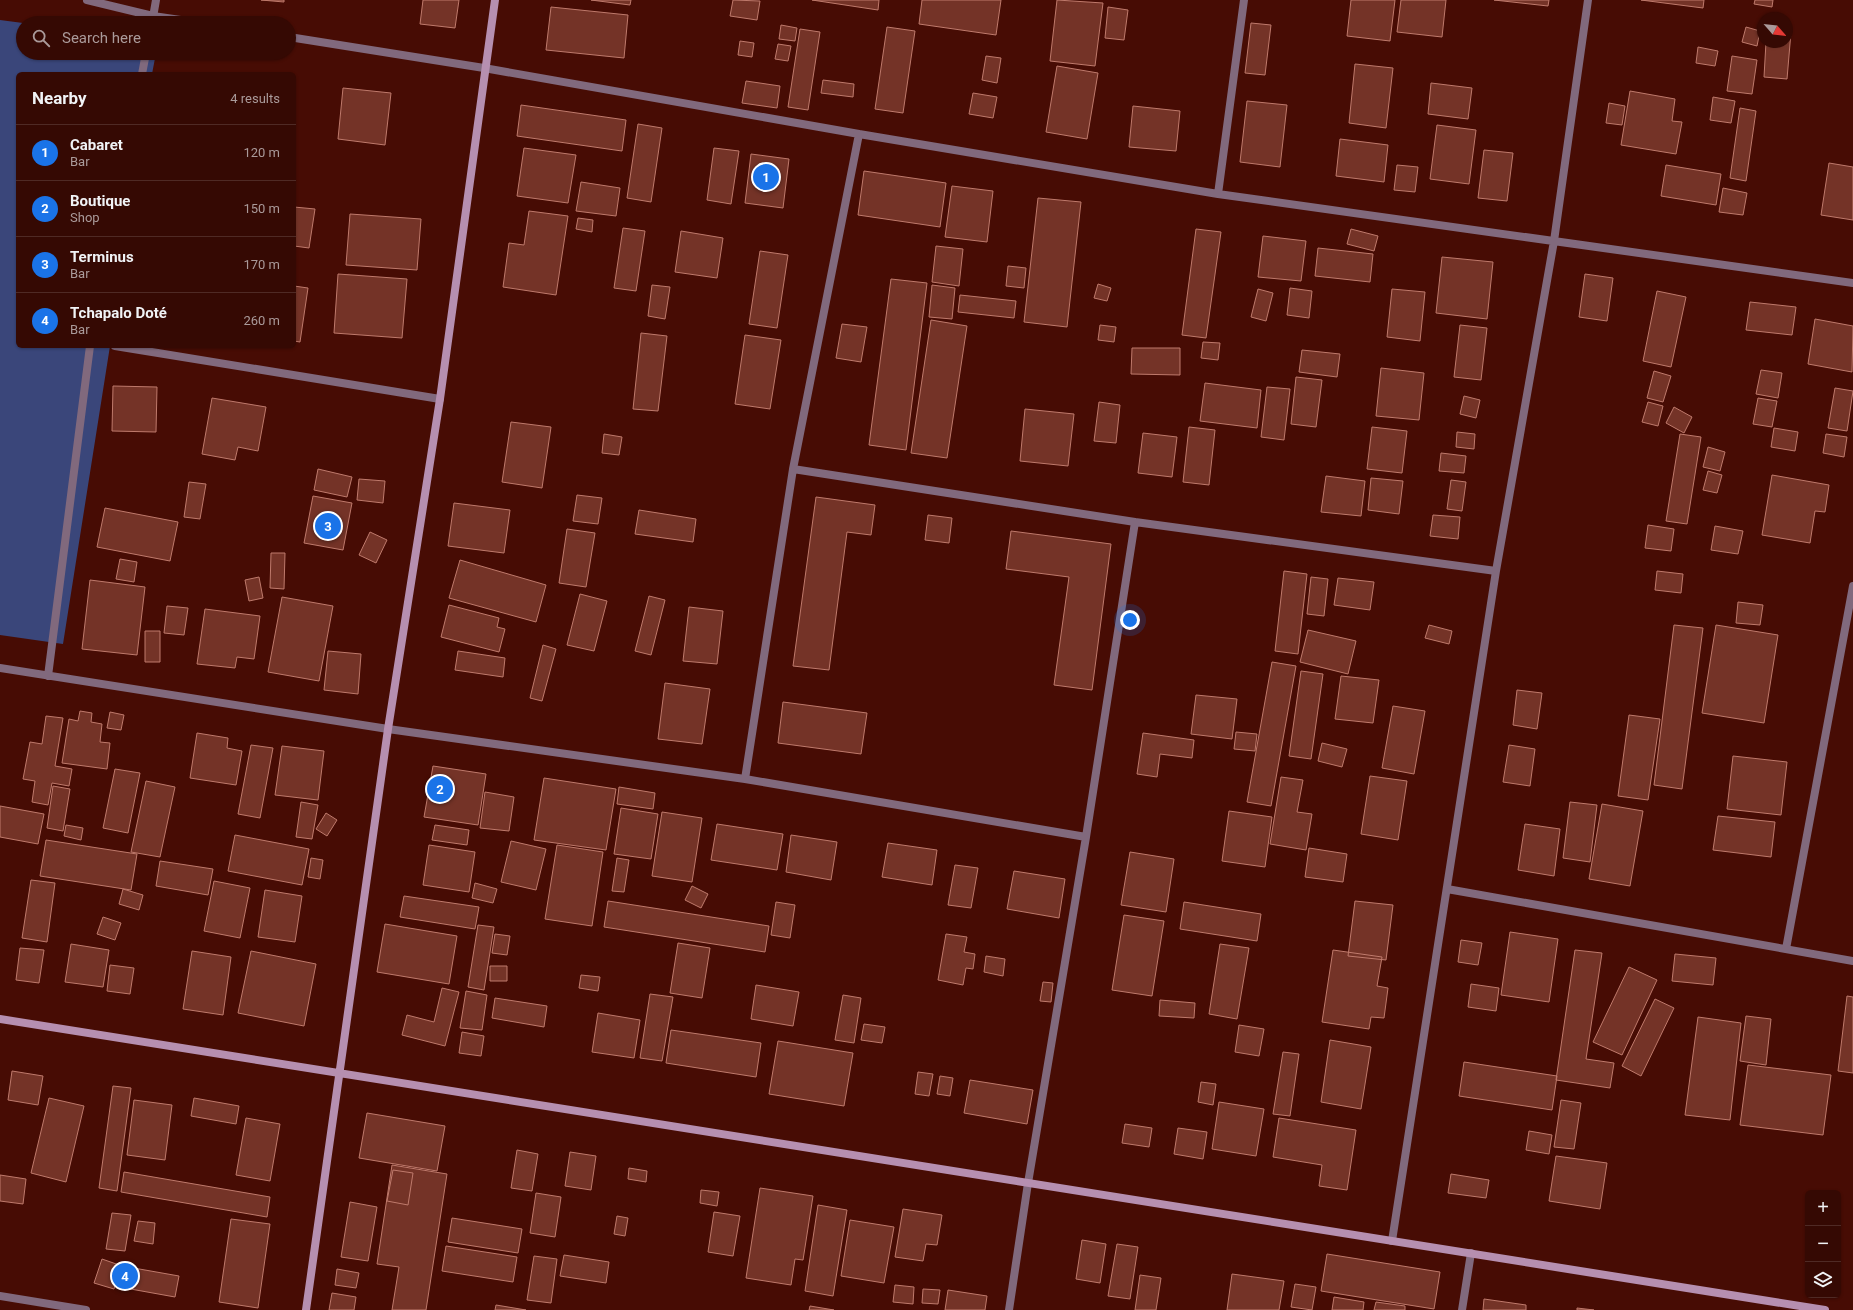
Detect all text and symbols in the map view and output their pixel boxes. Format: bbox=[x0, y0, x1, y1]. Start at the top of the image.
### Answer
north arrow bbox=[1757, 12, 1793, 48]
search box bbox=[16, 16, 296, 60]
icon: search bbox=[30, 27, 52, 49]
text: Search here bbox=[62, 29, 141, 47]
text: Nearby bbox=[32, 88, 87, 108]
text: 4 results bbox=[230, 91, 280, 106]
text: Cabaret bbox=[70, 136, 123, 154]
text: 1 bbox=[41, 145, 49, 160]
text: 120 m bbox=[243, 145, 280, 160]
text: Bar bbox=[70, 154, 90, 169]
pin: 1 bbox=[753, 162, 779, 192]
text: Boutique bbox=[70, 192, 130, 210]
text: 2 bbox=[41, 201, 49, 216]
text: 150 m bbox=[243, 201, 280, 216]
text: Shop bbox=[70, 210, 100, 225]
text: Terminus bbox=[70, 248, 134, 266]
text: 3 bbox=[41, 257, 49, 272]
text: 170 m bbox=[243, 257, 280, 272]
text: Bar bbox=[70, 266, 90, 281]
text: Tchapalo Doté bbox=[70, 304, 167, 322]
text: 4 bbox=[41, 313, 49, 328]
text: 260 m bbox=[243, 313, 280, 328]
text: Bar bbox=[70, 322, 90, 337]
pin: 3 bbox=[315, 511, 341, 541]
your location bbox=[1120, 610, 1140, 630]
pin: 2 bbox=[427, 774, 453, 804]
map controls bbox=[1805, 1190, 1841, 1298]
button: + bbox=[1805, 1190, 1841, 1226]
button: − bbox=[1805, 1226, 1841, 1262]
pin: 4 bbox=[112, 1261, 138, 1291]
button: layers bbox=[1805, 1262, 1841, 1298]

